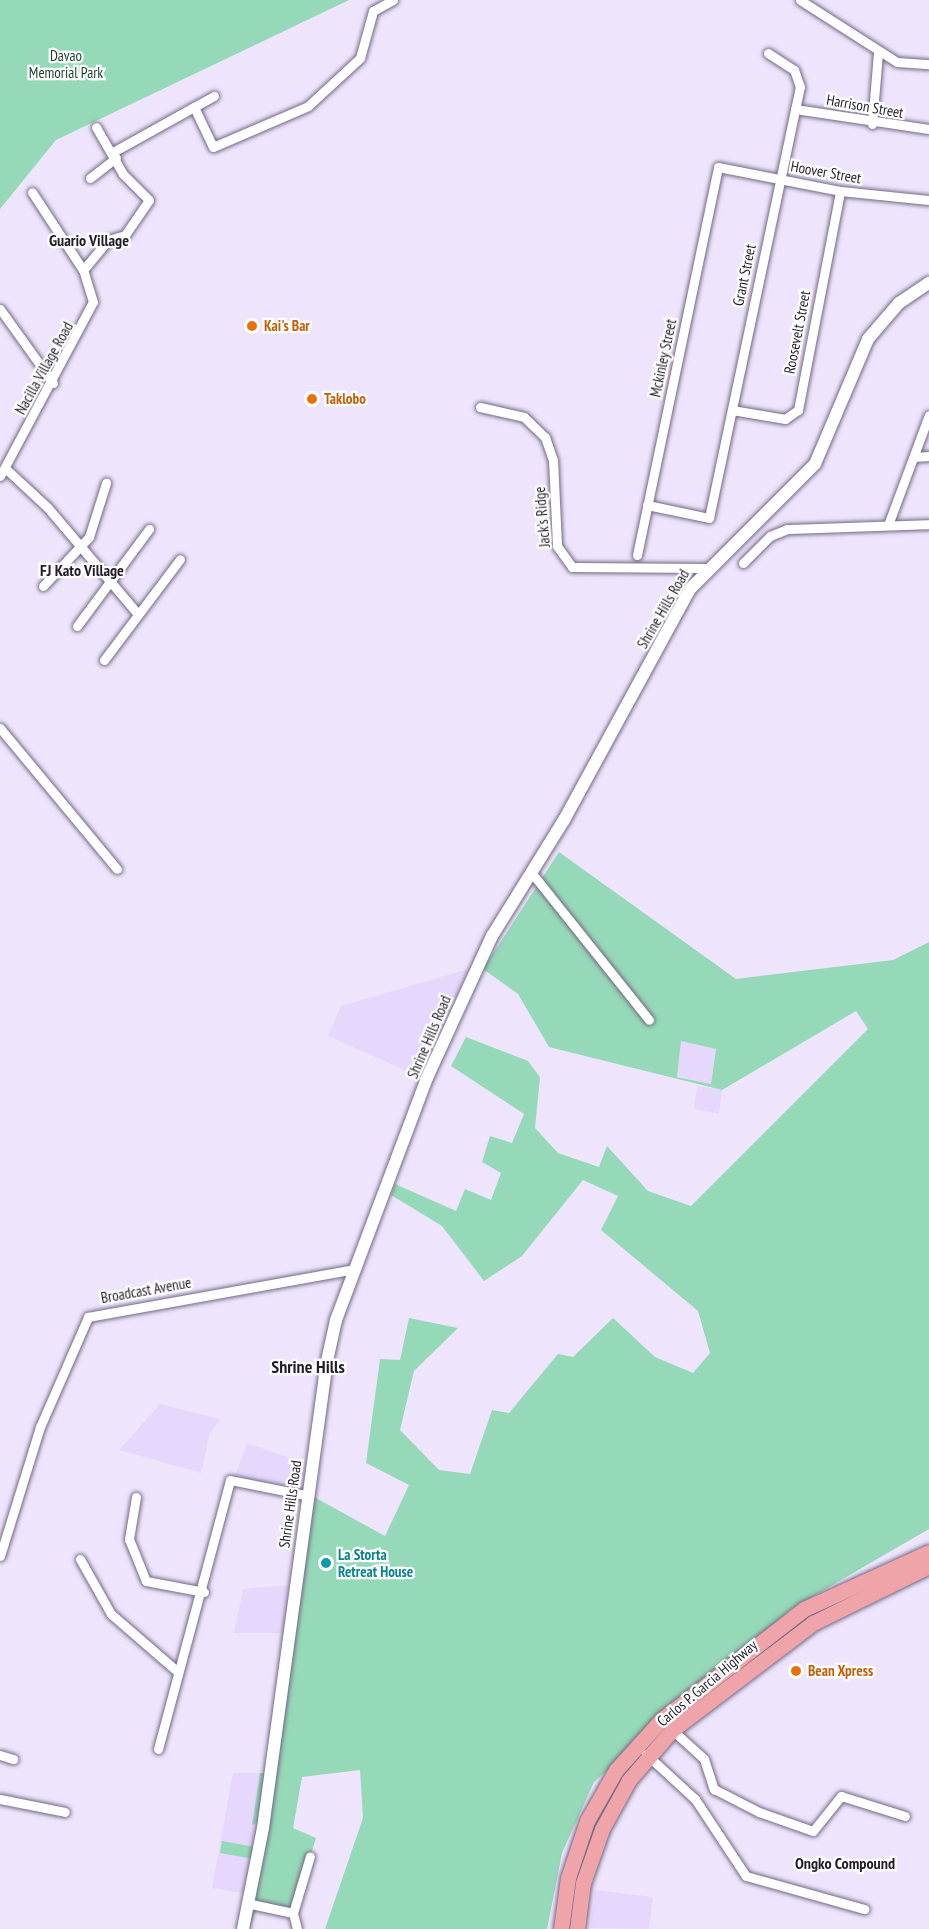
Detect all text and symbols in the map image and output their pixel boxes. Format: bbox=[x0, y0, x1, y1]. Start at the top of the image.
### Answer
park label: Davao Memorial Park bbox=[29, 46, 103, 81]
street label: Harrison Street bbox=[825, 90, 905, 122]
street label: Hoover Street bbox=[789, 157, 863, 187]
district label: Guario Village bbox=[49, 230, 129, 250]
street label: Grant Street bbox=[729, 243, 759, 307]
street label: Roosevelt Street bbox=[780, 289, 814, 375]
place label: Kai's Bar bbox=[264, 317, 310, 335]
street label: Mckinley Street bbox=[646, 317, 680, 399]
street label: Nacilla Village Road bbox=[11, 318, 77, 418]
marker: Kai's Bar bbox=[245, 319, 259, 333]
place label: Taklobo bbox=[324, 390, 366, 408]
marker: Taklobo bbox=[305, 392, 319, 406]
street label: Jack's Ridge bbox=[530, 486, 554, 548]
district label: FJ Kato Village bbox=[40, 560, 124, 580]
street label: Shrine Hills Road bbox=[633, 566, 693, 652]
street label: Shrine Hills Road bbox=[403, 993, 455, 1081]
street label: Broadcast Avenue bbox=[99, 1273, 193, 1307]
district label: Shrine Hills bbox=[271, 1356, 345, 1378]
street label: Shrine Hills Road bbox=[275, 1459, 305, 1549]
place label: La Storta Retreat House bbox=[338, 1545, 413, 1580]
marker: La Storta Retreat House bbox=[319, 1556, 333, 1570]
street label: Carlos P. Garcia Highway bbox=[653, 1636, 761, 1730]
place label: Bean Xpress bbox=[808, 1662, 874, 1680]
marker: Bean Xpress bbox=[789, 1664, 803, 1678]
district label: Ongko Compound bbox=[795, 1853, 895, 1873]

